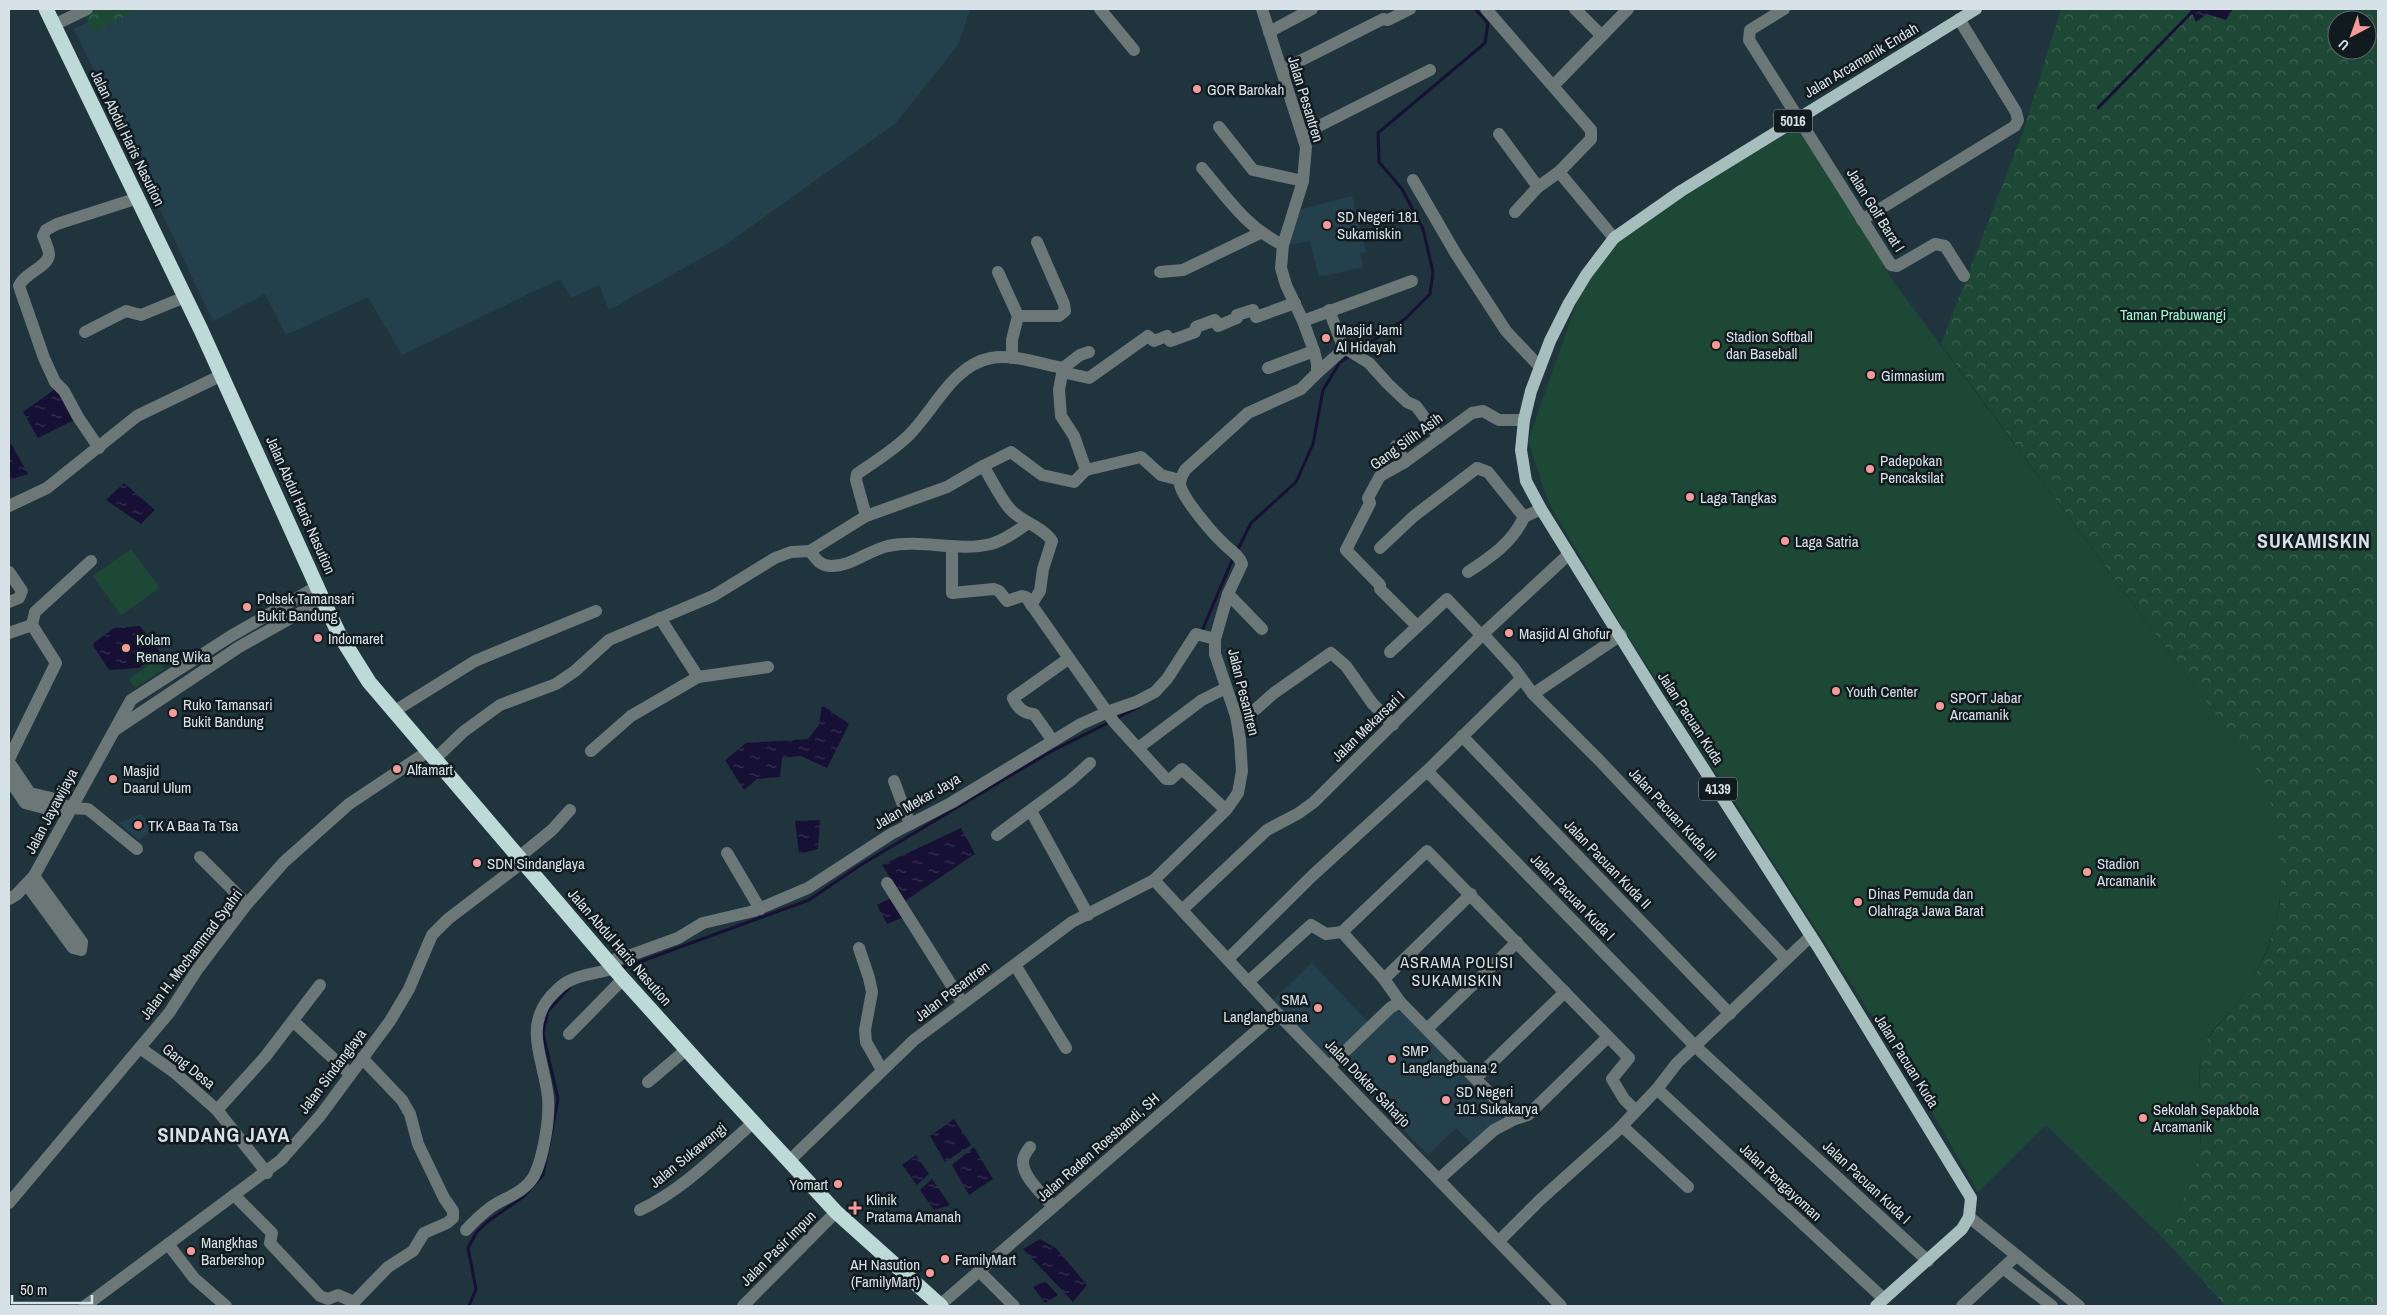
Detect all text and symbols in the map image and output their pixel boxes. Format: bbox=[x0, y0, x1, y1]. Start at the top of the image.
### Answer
north arrow bbox=[2327, 10, 2377, 60]
street label: Jalan Arcamanik Endah bbox=[1800, 18, 1922, 102]
text: U bbox=[2334, 35, 2353, 54]
street label: Jalan Pesantren bbox=[1283, 53, 1329, 145]
street label: Jalan Abdul Haris Nasution bbox=[86, 66, 170, 210]
place label: GOR Barokah bbox=[1207, 79, 1284, 100]
marker: GOR Barokah bbox=[1191, 83, 1203, 95]
road number: 5016 bbox=[1774, 110, 1812, 132]
street label: Jalan Golf Barat I bbox=[1842, 164, 1910, 256]
place label: SD Negeri 181 Sukamiskin bbox=[1337, 206, 1419, 244]
marker: SD Negeri 181 Sukamiskin bbox=[1321, 219, 1333, 231]
park label: Taman Prabuwangi bbox=[2120, 304, 2226, 325]
place label: Masjid Jami Al Hidayah bbox=[1335, 319, 1402, 357]
place label: Stadion Softball dan Baseball bbox=[1726, 326, 1813, 364]
marker: Masjid Jami Al Hidayah bbox=[1320, 332, 1332, 344]
marker: Stadion Softball dan Baseball bbox=[1710, 339, 1722, 351]
place label: Gimnasium bbox=[1881, 365, 1945, 386]
marker: Gimnasium bbox=[1865, 369, 1877, 381]
street label: Gang Silih Asih bbox=[1365, 407, 1447, 475]
street label: Jalan Abdul Haris Nasution bbox=[261, 433, 341, 577]
place label: Padepokan Pencaksilat bbox=[1880, 450, 1944, 488]
marker: Padepokan Pencaksilat bbox=[1864, 463, 1876, 475]
place label: Laga Tangkas bbox=[1700, 487, 1777, 508]
marker: Laga Tangkas bbox=[1684, 491, 1696, 503]
district label: SUKAMISKIN bbox=[2257, 527, 2371, 554]
place label: Laga Satria bbox=[1795, 531, 1859, 552]
marker: Laga Satria bbox=[1779, 535, 1791, 547]
place label: Polsek Tamansari Bukit Bandung bbox=[257, 588, 355, 626]
marker: Polsek Tamansari Bukit Bandung bbox=[241, 601, 253, 613]
place label: Masjid Al Ghofur bbox=[1519, 623, 1610, 644]
marker: Masjid Al Ghofur bbox=[1503, 627, 1515, 639]
place label: Indomaret bbox=[328, 628, 384, 649]
place label: Kolam Renang Wika bbox=[136, 629, 211, 667]
marker: Indomaret bbox=[312, 632, 324, 644]
marker: Kolam Renang Wika bbox=[120, 642, 132, 654]
street label: Jalan Pesantren bbox=[1223, 646, 1265, 738]
street label: Jalan Pacuan Kuda bbox=[1653, 668, 1729, 769]
place label: Youth Center bbox=[1846, 681, 1918, 702]
marker: Youth Center bbox=[1830, 685, 1842, 697]
street label: Jalan Mekarsari I bbox=[1327, 686, 1409, 766]
place label: SPOrT Jabar Arcamanik bbox=[1949, 687, 2022, 725]
place label: Ruko Tamansari Bukit Bandung bbox=[183, 694, 273, 732]
marker: SPOrT Jabar Arcamanik bbox=[1934, 700, 1946, 712]
marker: Ruko Tamansari Bukit Bandung bbox=[167, 707, 179, 719]
place label: Alfamart bbox=[406, 759, 453, 780]
place label: Masjid Daarul Ulum bbox=[123, 760, 191, 798]
marker: Alfamart bbox=[391, 763, 403, 775]
street label: Jalan Pacuan Kuda III bbox=[1624, 763, 1722, 865]
street label: Jalan Jayawijaya bbox=[20, 765, 82, 857]
street label: Jalan Mekar Jaya bbox=[870, 768, 964, 834]
marker: Masjid Daarul Ulum bbox=[107, 773, 119, 785]
road number: 4139 bbox=[1699, 778, 1737, 801]
place label: TK A Baa Ta Tsa bbox=[148, 815, 239, 836]
street label: Jalan Pacuan Kuda II bbox=[1561, 816, 1655, 912]
marker: TK A Baa Ta Tsa bbox=[132, 819, 144, 831]
street label: Jalan Pacuan Kuda I bbox=[1527, 850, 1619, 944]
place label: SDN Sindanglaya bbox=[487, 853, 585, 874]
place label: Stadion Arcamanik bbox=[2096, 853, 2157, 891]
marker: SDN Sindanglaya bbox=[471, 857, 483, 869]
marker: Stadion Arcamanik bbox=[2081, 866, 2093, 878]
place label: Dinas Pemuda dan Olahraga Jawa Barat bbox=[1868, 883, 1984, 921]
street label: Jalan H. Mochammad Syahri bbox=[135, 884, 247, 1024]
street label: Jalan Abdul Haris Nasution bbox=[563, 884, 677, 1010]
marker: Dinas Pemuda dan Olahraga Jawa Barat bbox=[1852, 896, 1864, 908]
district label: ASRAMA POLISI SUKAMISKIN bbox=[1399, 951, 1514, 991]
street label: Jalan Pesantren bbox=[910, 956, 994, 1026]
place label: SMA Langlangbuana bbox=[1223, 989, 1309, 1027]
marker: SMA Langlangbuana bbox=[1312, 1002, 1324, 1014]
street label: Jalan Pacuan Kuda bbox=[1870, 1010, 1944, 1112]
street label: Jalan Sindanglaya bbox=[293, 1024, 371, 1118]
street label: Jalan Dokter Saharjo bbox=[1321, 1034, 1416, 1132]
street label: Gang Desa bbox=[158, 1038, 220, 1094]
place label: SMP Langlangbuana 2 bbox=[1402, 1040, 1497, 1078]
marker: SMP Langlangbuana 2 bbox=[1386, 1053, 1398, 1065]
place label: SD Negeri 101 Sukakarya bbox=[1456, 1081, 1538, 1119]
street label: Jalan Raden Roesbandi, SH bbox=[1032, 1088, 1164, 1206]
marker: SD Negeri 101 Sukakarya bbox=[1440, 1094, 1452, 1106]
place label: Sekolah Sepakbola Arcamanik bbox=[2152, 1099, 2259, 1137]
marker: Sekolah Sepakbola Arcamanik bbox=[2137, 1112, 2149, 1124]
street label: Jalan Sukawangi bbox=[645, 1117, 731, 1193]
district label: SINDANG JAYA bbox=[158, 1121, 290, 1148]
street label: Jalan Pacuan Kuda I bbox=[1818, 1136, 1916, 1228]
street label: Jalan Pengayoman bbox=[1735, 1138, 1827, 1226]
place label: Yomart bbox=[789, 1174, 829, 1195]
marker: Yomart bbox=[832, 1178, 844, 1190]
place label: Klinik Pratama Amanah bbox=[866, 1189, 961, 1227]
marker: Klinik Pratama Amanah bbox=[848, 1201, 862, 1215]
street label: Jalan Pasir Impun bbox=[736, 1206, 820, 1290]
place label: Mangkhas Barbershop bbox=[201, 1232, 265, 1270]
marker: Mangkhas Barbershop bbox=[185, 1245, 197, 1257]
place label: FamilyMart bbox=[955, 1249, 1016, 1270]
marker: FamilyMart bbox=[939, 1253, 951, 1265]
place label: AH Nasution (FamilyMart) bbox=[849, 1254, 920, 1292]
marker: AH Nasution (FamilyMart) bbox=[924, 1267, 936, 1279]
scale bar bbox=[12, 1272, 92, 1304]
text: 50 m bbox=[20, 1279, 47, 1300]

